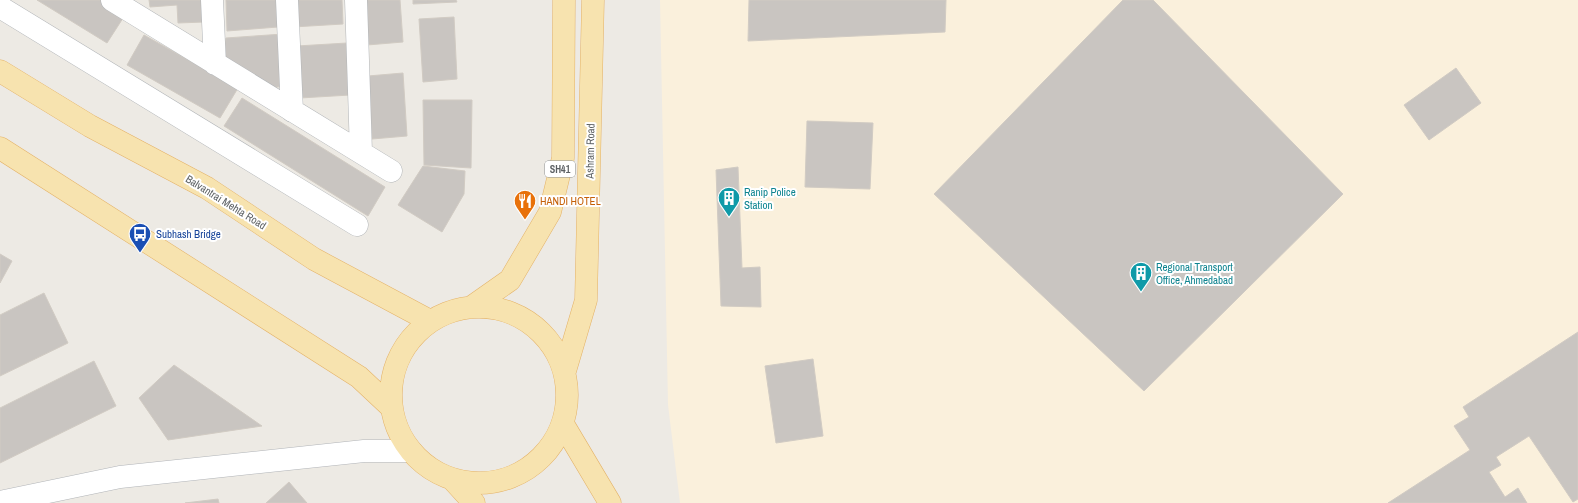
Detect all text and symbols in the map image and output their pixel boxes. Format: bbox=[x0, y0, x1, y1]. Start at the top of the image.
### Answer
street label: Ashram Road bbox=[583, 123, 597, 180]
road number: SH41 bbox=[545, 161, 575, 177]
street label: Balvantrai Mehta Road bbox=[183, 172, 269, 232]
building icon: Ranip Police Station bbox=[716, 185, 742, 218]
place label: Ranip Police Station bbox=[744, 185, 796, 212]
restaurant icon: HANDI HOTEL bbox=[512, 188, 538, 221]
place label: HANDI HOTEL bbox=[540, 194, 601, 208]
bus stop icon: Subhash Bridge bbox=[127, 221, 153, 254]
place label: Subhash Bridge bbox=[156, 227, 221, 241]
building icon: Regional Transport Office, Ahmedabad bbox=[1128, 260, 1154, 293]
place label: Regional Transport Office, Ahmedabad bbox=[1156, 260, 1233, 287]

